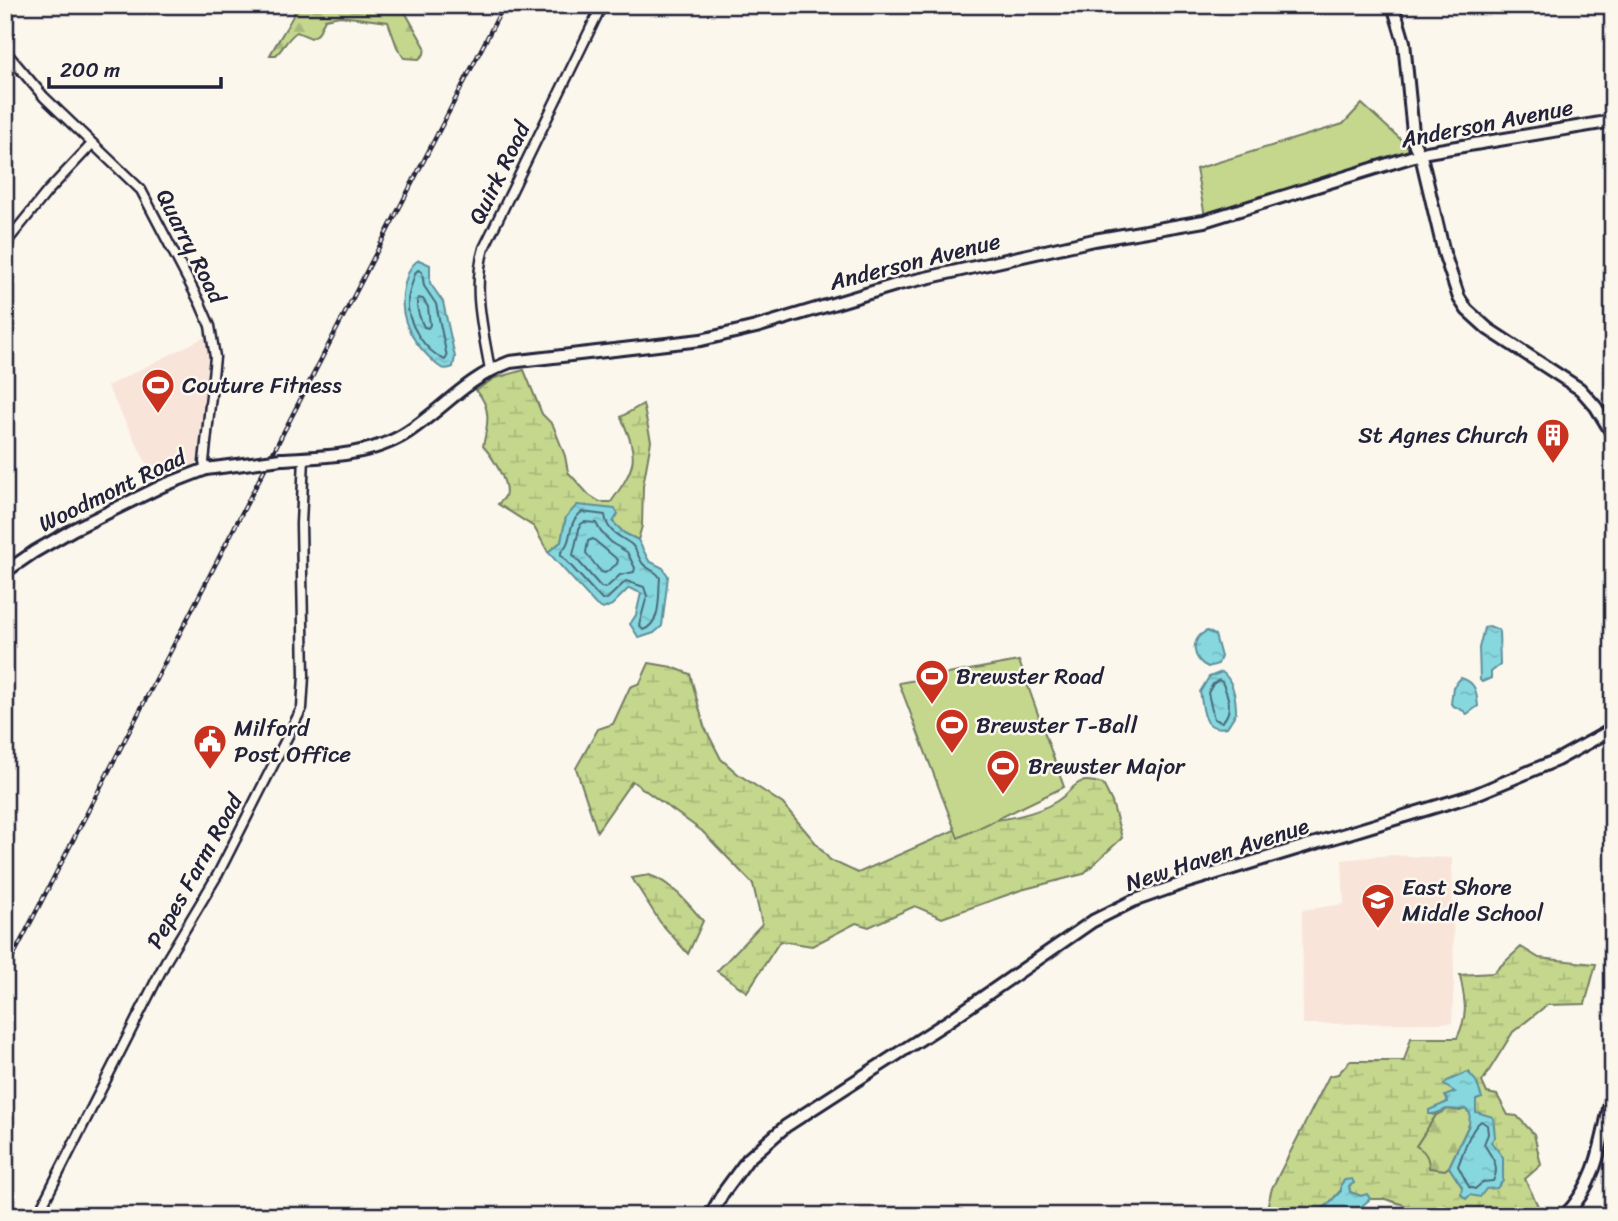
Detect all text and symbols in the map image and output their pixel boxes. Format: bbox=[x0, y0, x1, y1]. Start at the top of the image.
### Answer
scale bar bbox=[49, 46, 220, 90]
text: 200 m bbox=[60, 51, 120, 89]
street label: Anderson Avenue bbox=[1396, 87, 1577, 160]
street label: Quirk Road bbox=[457, 113, 543, 232]
street label: Quarry Road bbox=[144, 181, 238, 313]
street label: Anderson Avenue bbox=[824, 220, 1005, 303]
place label: Couture Fitness bbox=[182, 365, 342, 406]
sports icon: Couture Fitness bbox=[139, 366, 177, 415]
place label: St Agnes Church bbox=[1358, 415, 1528, 456]
building icon: St Agnes Church bbox=[1534, 416, 1572, 465]
street label: Woodmont Road bbox=[31, 436, 195, 544]
place label: Brewster Road bbox=[956, 656, 1105, 697]
sports icon: Brewster Road bbox=[913, 657, 951, 706]
place label: Brewster T-Ball bbox=[976, 705, 1138, 746]
sports icon: Brewster T-Ball bbox=[933, 706, 971, 755]
place label: Milford Post Office bbox=[234, 708, 351, 775]
public building icon: Milford Post Office bbox=[191, 722, 229, 771]
place label: Brewster Major bbox=[1028, 746, 1186, 787]
sports icon: Brewster Major bbox=[984, 747, 1022, 796]
street label: Pepes Farm Road bbox=[135, 784, 255, 957]
street label: New Haven Avenue bbox=[1120, 805, 1314, 904]
place label: East Shore Middle School bbox=[1402, 867, 1544, 934]
school or university icon: East Shore Middle School bbox=[1359, 881, 1397, 930]

